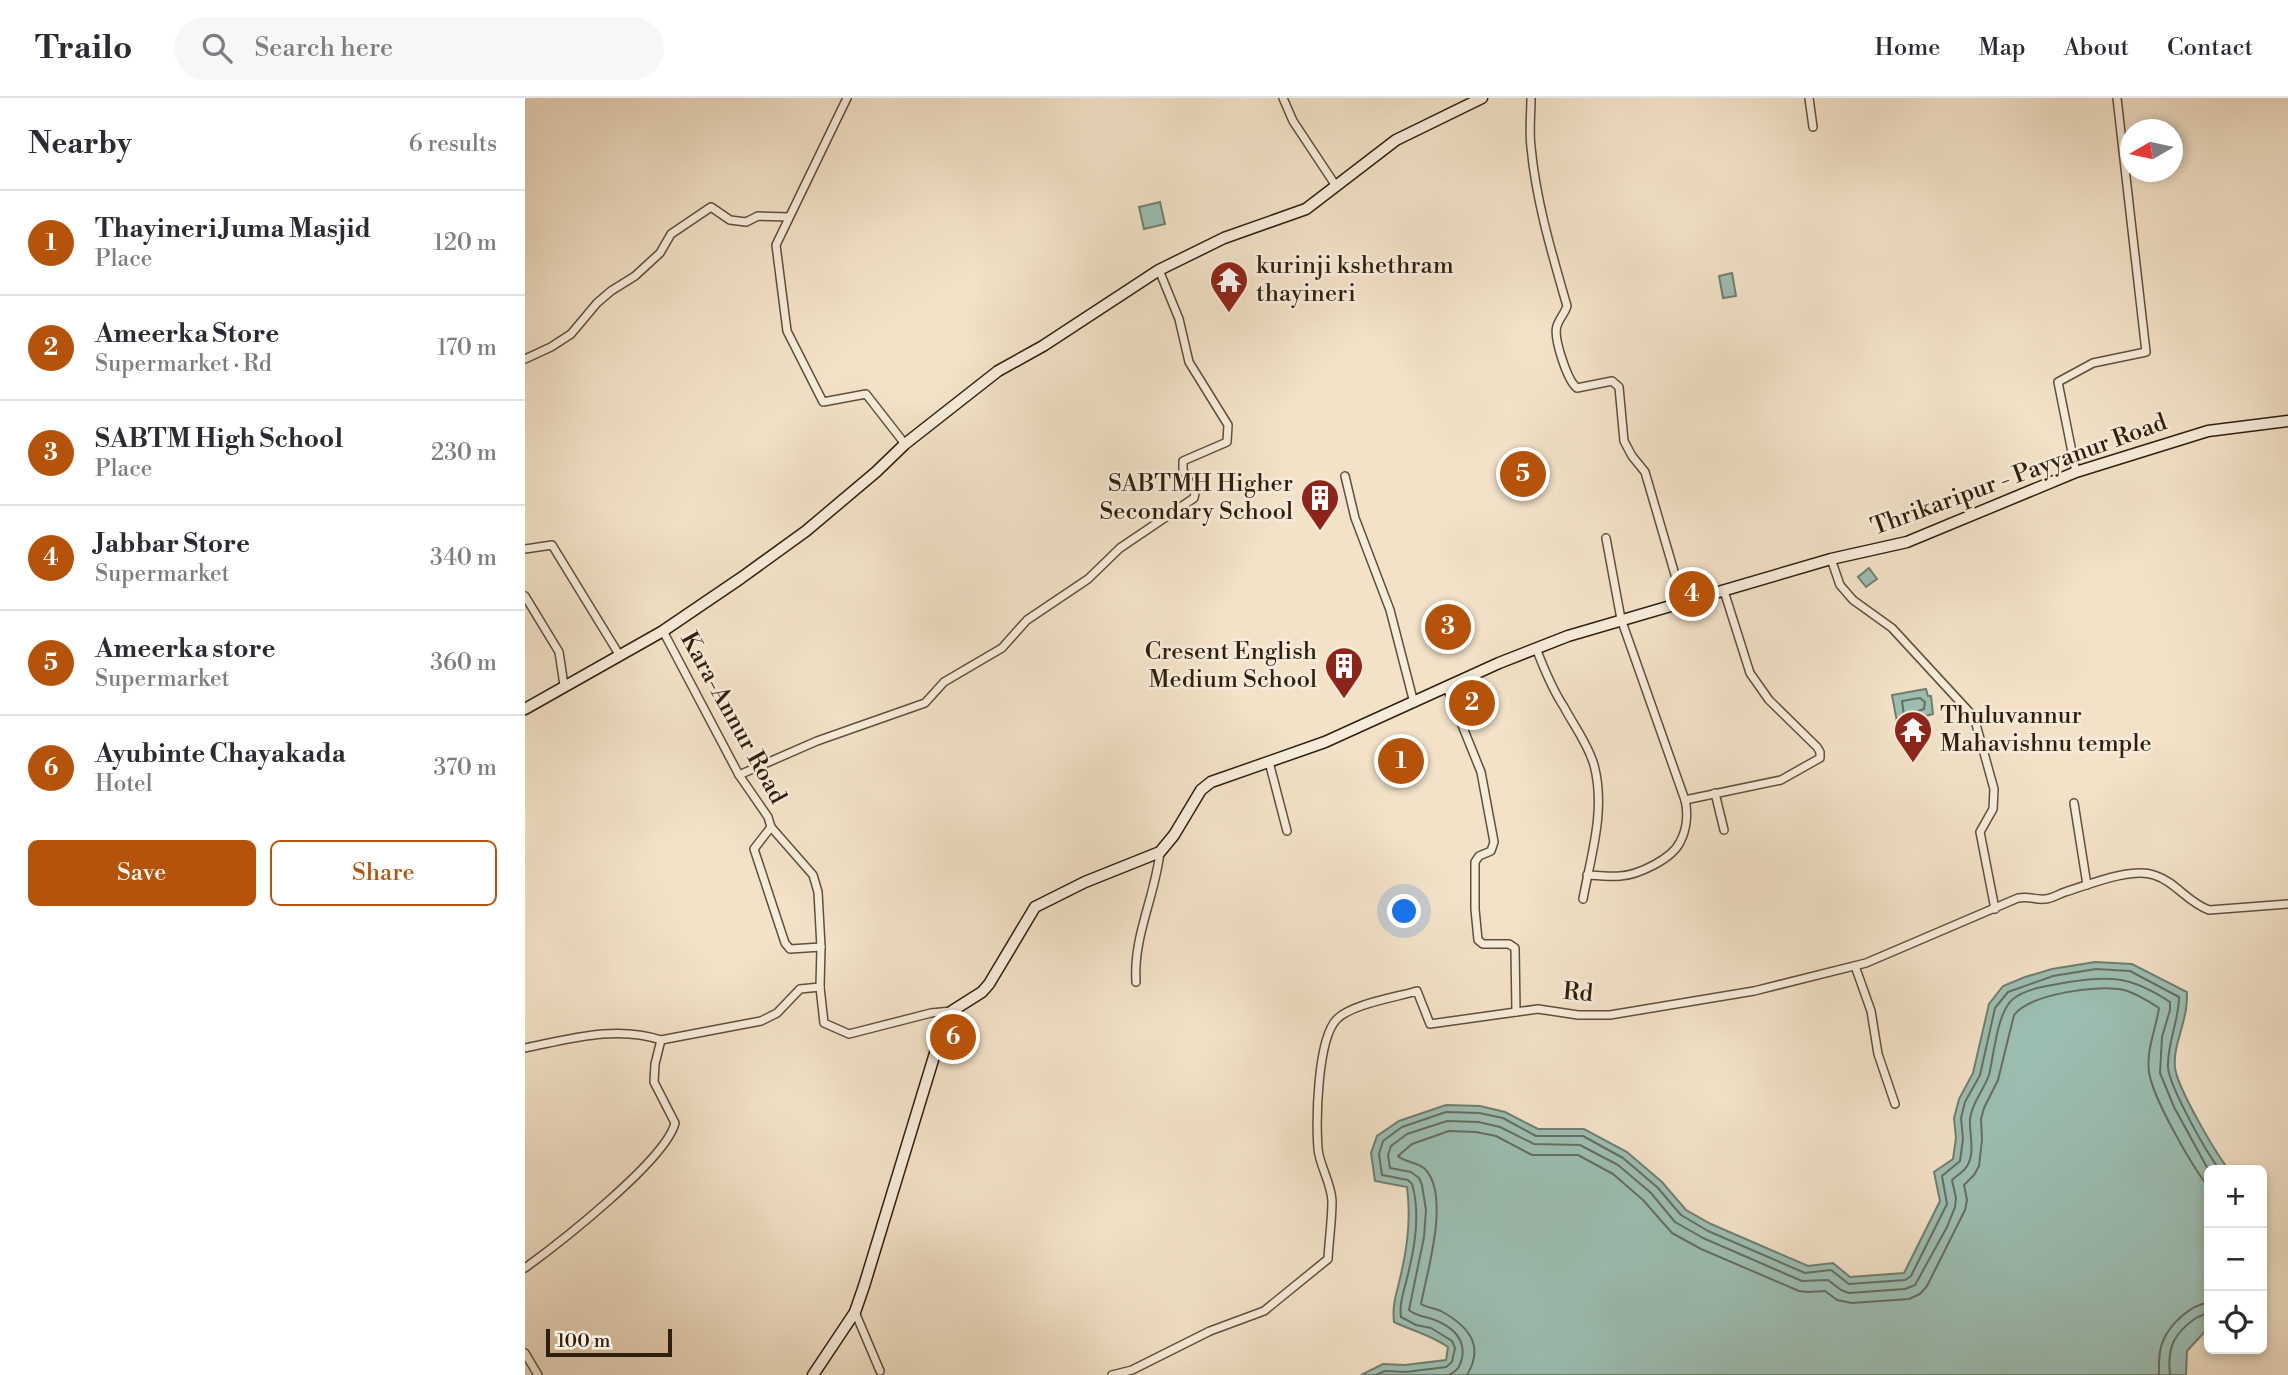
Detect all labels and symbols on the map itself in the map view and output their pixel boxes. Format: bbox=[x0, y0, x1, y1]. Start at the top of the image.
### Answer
north arrow bbox=[2120, 119, 2183, 182]
place label: kurinji kshethram thayineri bbox=[1256, 251, 1454, 309]
temple icon: kurinji kshethram thayineri bbox=[1208, 259, 1250, 314]
street label: Thrikaripur - Payyanur Road bbox=[1867, 407, 2171, 543]
pin: 5 bbox=[1500, 448, 1546, 500]
place label: SABTMH Higher Secondary School bbox=[1099, 469, 1293, 527]
building icon: SABTMH Higher Secondary School bbox=[1299, 477, 1341, 532]
pin: 4 bbox=[1669, 568, 1715, 620]
pin: 3 bbox=[1425, 601, 1471, 653]
street label: Kara-Annur Road bbox=[673, 627, 793, 810]
place label: Cresent English Medium School bbox=[1145, 637, 1317, 695]
building icon: Cresent English Medium School bbox=[1323, 645, 1365, 700]
pin: 2 bbox=[1449, 677, 1495, 729]
place label: Thuluvannur Mahavishnu temple bbox=[1940, 701, 2152, 759]
temple icon: Thuluvannur Mahavishnu temple bbox=[1892, 709, 1934, 764]
pin: 1 bbox=[1378, 735, 1424, 787]
your location bbox=[1387, 894, 1421, 928]
street label: Rd bbox=[1562, 977, 1595, 1009]
pin: 6 bbox=[930, 1011, 976, 1063]
scale bar bbox=[546, 1326, 672, 1358]

